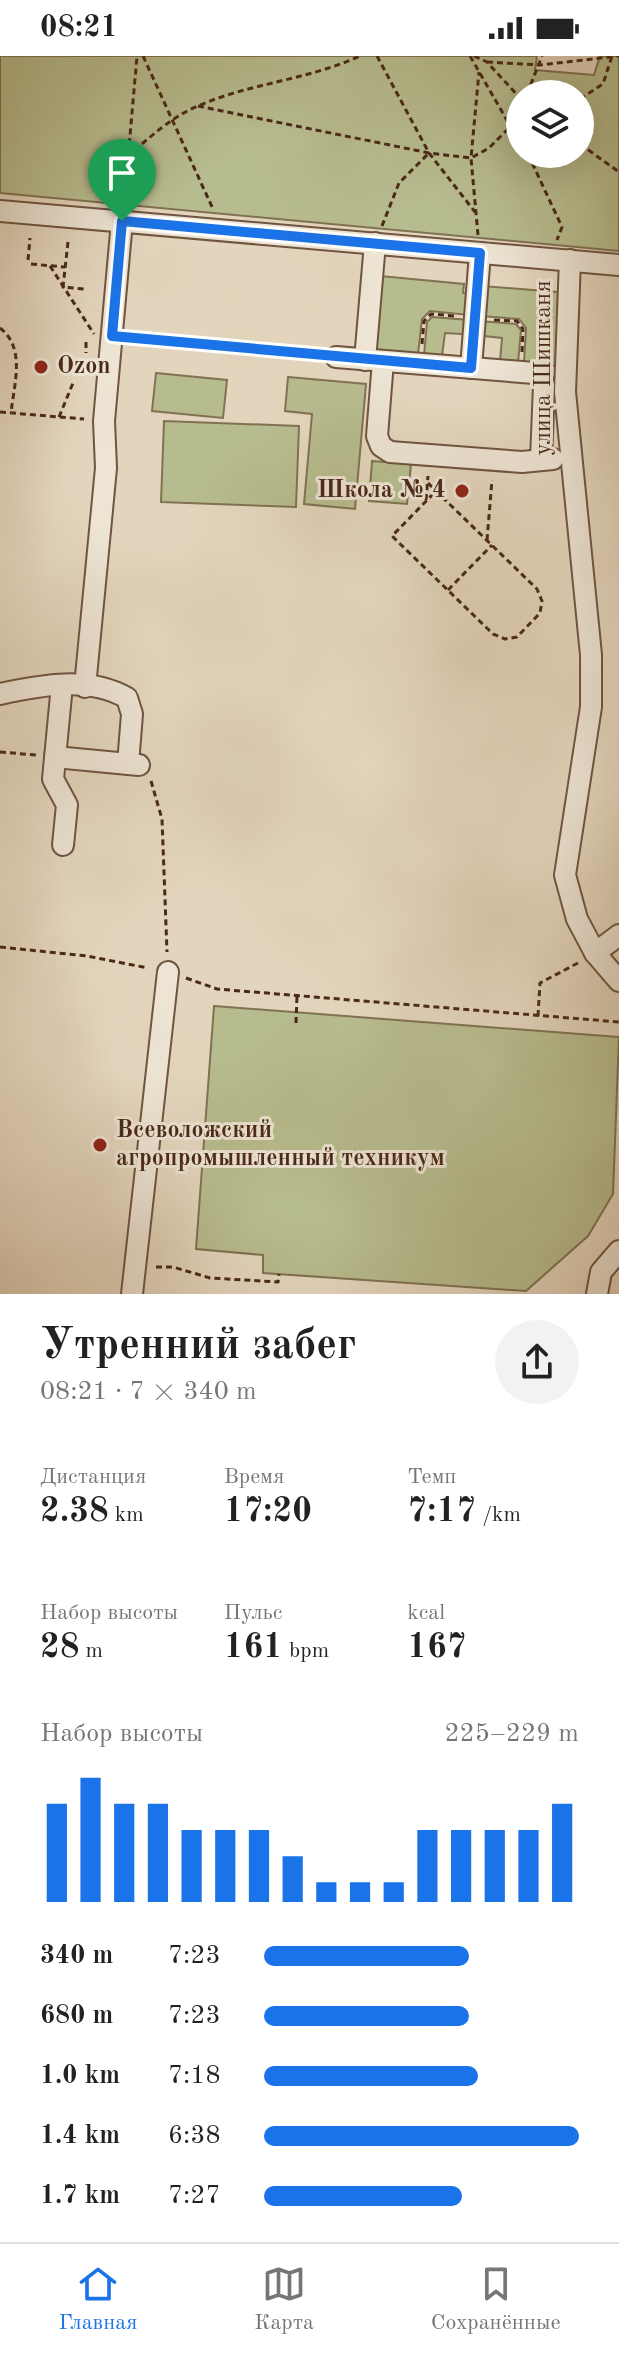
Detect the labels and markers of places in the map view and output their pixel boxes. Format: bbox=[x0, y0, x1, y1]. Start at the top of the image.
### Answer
pin bbox=[88, 139, 156, 221]
place label: Ozon bbox=[57, 355, 111, 379]
marker: Ozon bbox=[32, 358, 50, 376]
place label: Школа № 4 bbox=[317, 479, 446, 503]
marker: Школа № 4 bbox=[453, 482, 471, 500]
place label: Всеволожский агропромышленный техникум bbox=[116, 1119, 445, 1171]
marker: Всеволожский агропромышленный техникум bbox=[91, 1136, 109, 1154]

